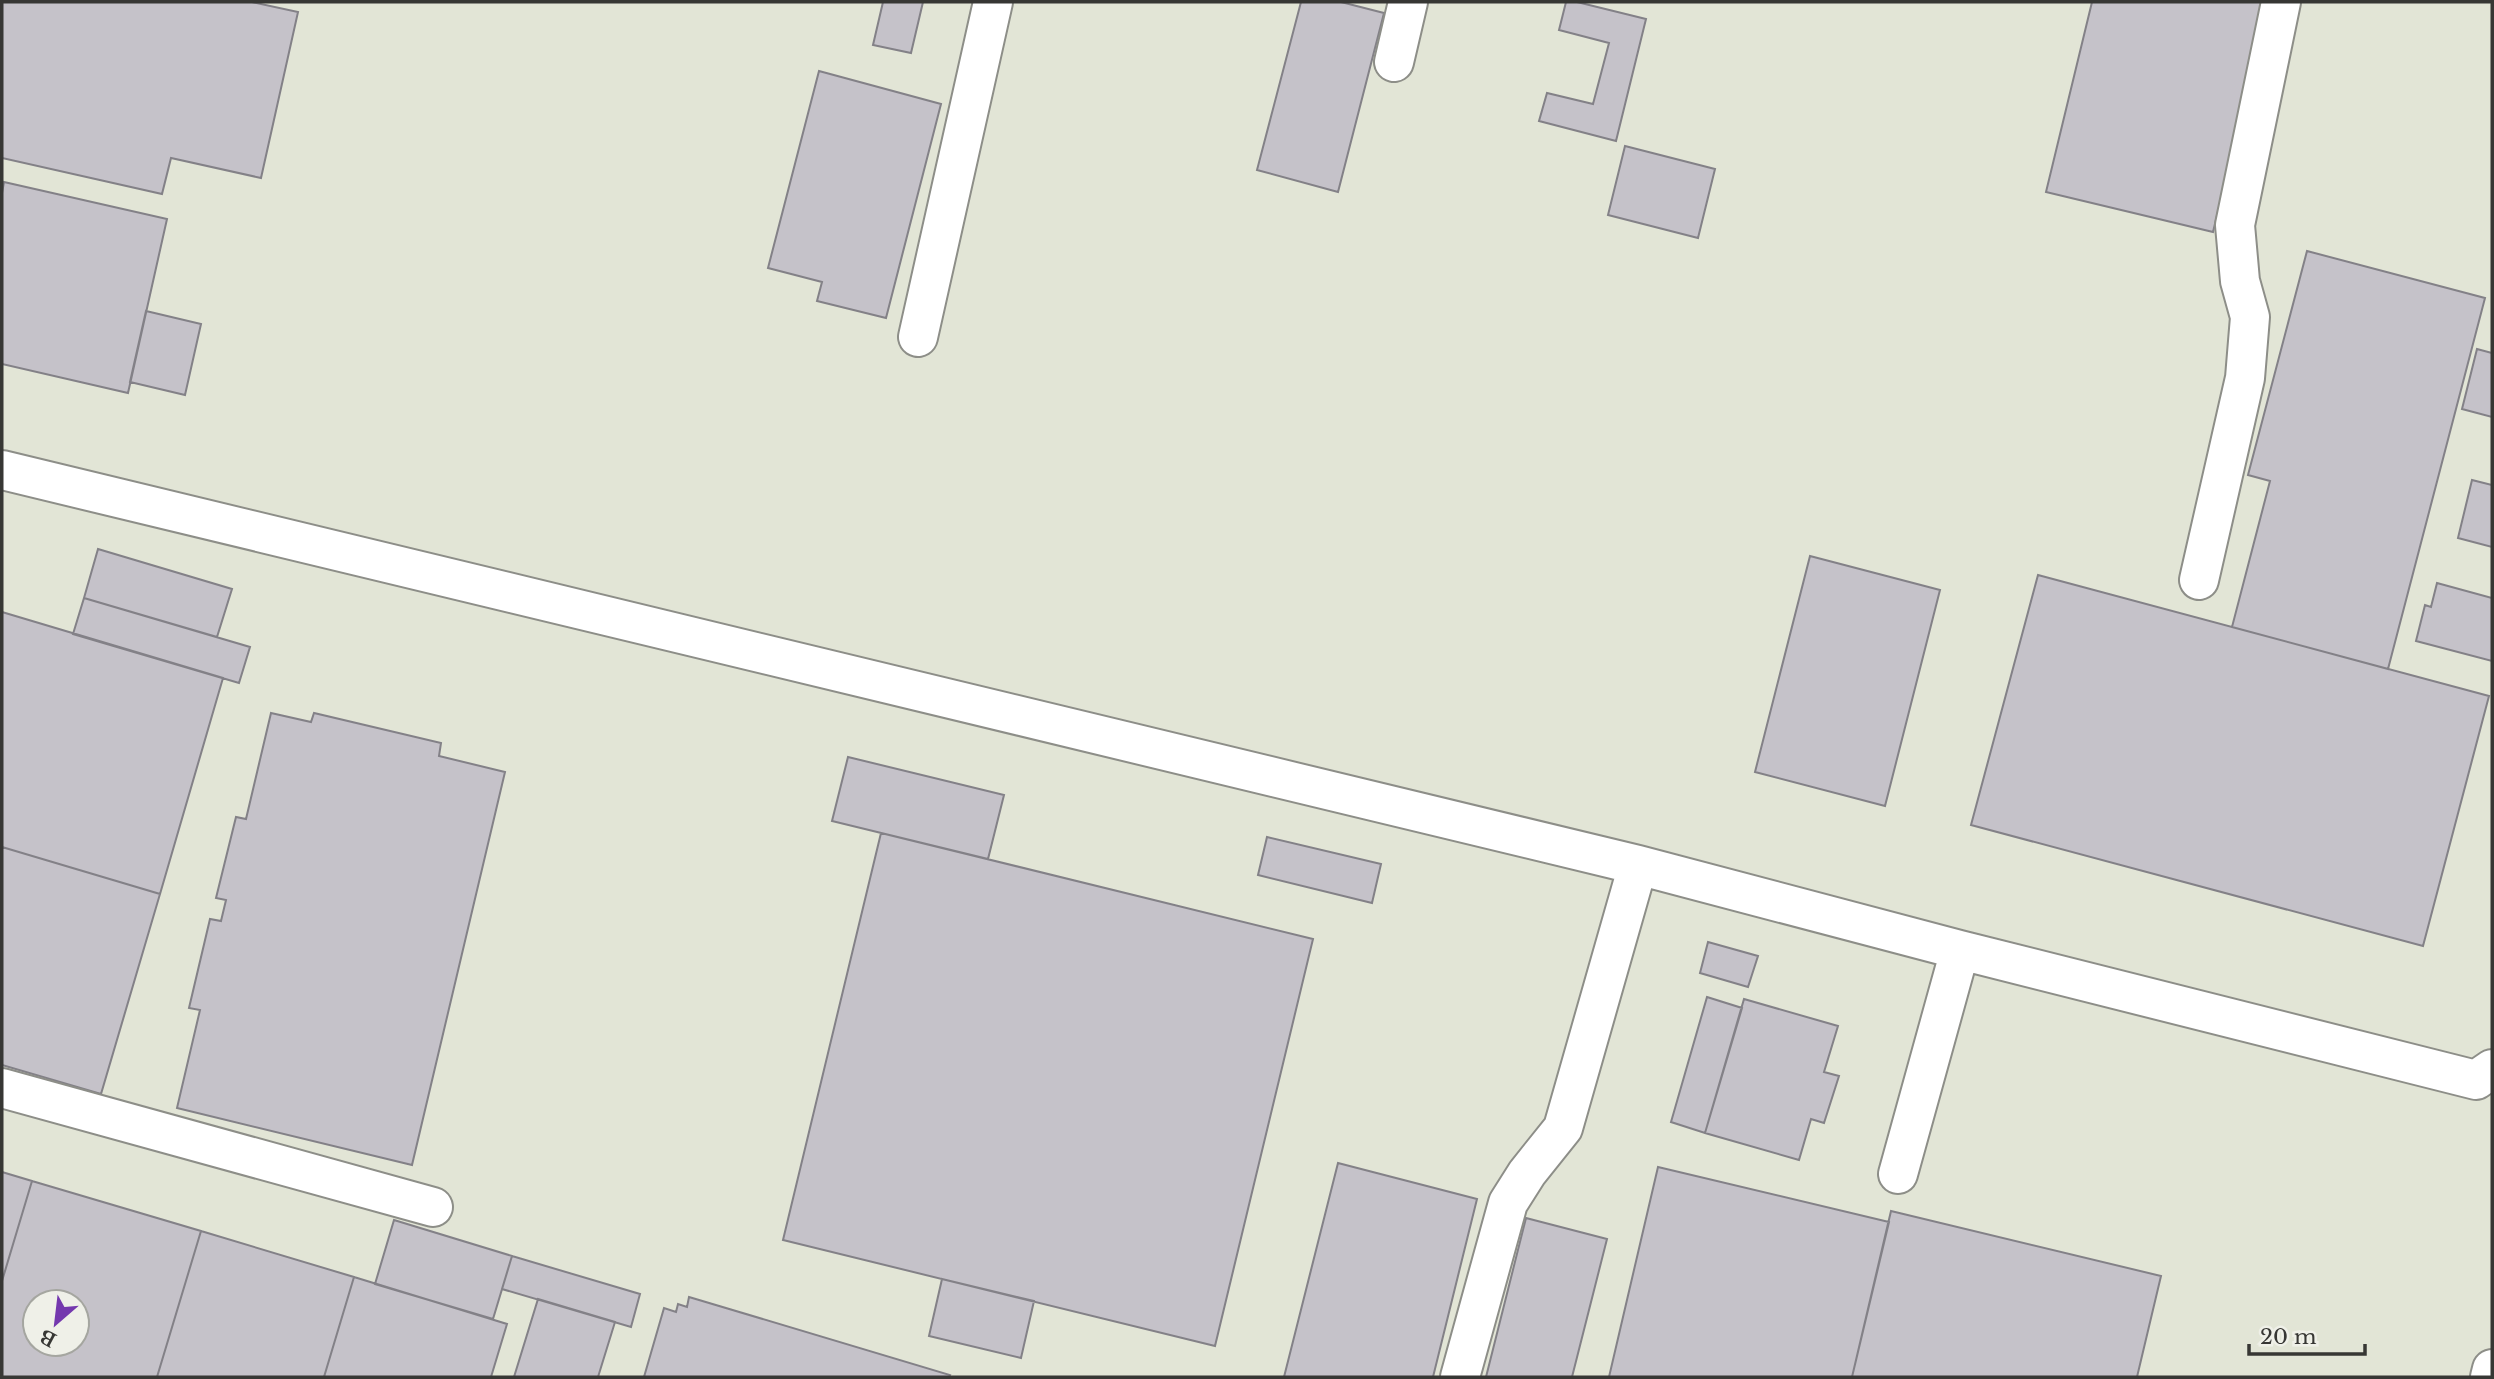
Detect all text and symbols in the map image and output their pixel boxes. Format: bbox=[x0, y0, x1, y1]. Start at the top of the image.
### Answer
north arrow bbox=[21, 1288, 91, 1358]
scale bar bbox=[2249, 1312, 2364, 1356]
text: B bbox=[36, 1324, 60, 1351]
text: 20 m bbox=[2260, 1324, 2317, 1350]

